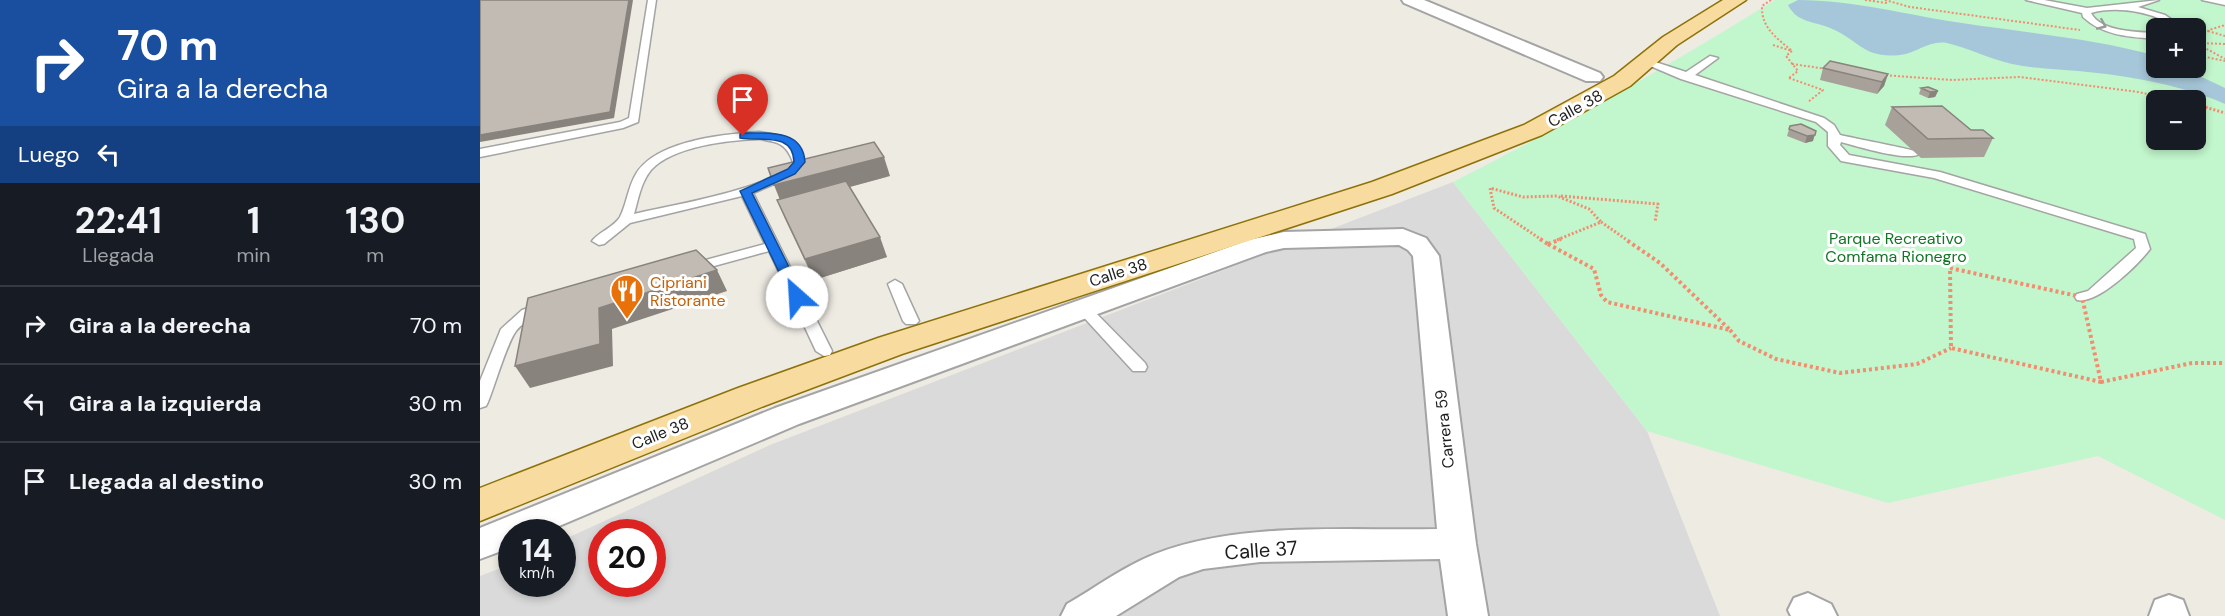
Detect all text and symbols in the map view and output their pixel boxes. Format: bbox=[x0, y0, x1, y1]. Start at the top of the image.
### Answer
text: 70 m bbox=[117, 18, 218, 73]
one-way arrow bbox=[2095, 18, 2106, 30]
map controls bbox=[2146, 18, 2206, 150]
button: + bbox=[2146, 18, 2206, 78]
icon: right bbox=[18, 24, 96, 102]
text: Gira a la derecha bbox=[117, 71, 328, 106]
pin bbox=[717, 74, 768, 136]
icon: arrive bbox=[726, 83, 759, 116]
street label: Calle 38 bbox=[1544, 85, 1607, 132]
button: − bbox=[2146, 90, 2206, 150]
icon: left bbox=[92, 138, 125, 171]
text: Luego bbox=[18, 140, 80, 169]
text: 22:41 bbox=[75, 197, 162, 244]
text: 1 bbox=[247, 197, 260, 244]
text: 130 bbox=[345, 197, 405, 244]
park label: Parque Recreativo Comfama Rionegro bbox=[1825, 228, 1967, 267]
text: Llegada bbox=[82, 242, 154, 268]
text: min bbox=[236, 242, 271, 268]
text: m bbox=[366, 242, 384, 268]
street label: Calle 38 bbox=[1086, 253, 1150, 292]
position arrow bbox=[765, 265, 829, 329]
place label: Cipriani Ristorante bbox=[650, 272, 726, 311]
restaurant icon: Cipriani Ristorante bbox=[609, 273, 645, 320]
icon: right bbox=[18, 309, 51, 342]
text: Gira a la derecha bbox=[69, 311, 251, 340]
text: 70 m bbox=[410, 311, 462, 340]
icon: left bbox=[18, 387, 51, 420]
text: Gira a la izquierda bbox=[69, 389, 261, 418]
text: 30 m bbox=[408, 389, 462, 418]
street label: Carrera 59 bbox=[1430, 389, 1459, 469]
street label: Calle 38 bbox=[629, 413, 692, 454]
icon: arrive bbox=[18, 465, 51, 498]
text: Llegada al destino bbox=[69, 467, 264, 496]
text: 30 m bbox=[408, 467, 462, 496]
speed limit sign: 20 bbox=[588, 519, 666, 597]
text: 14 bbox=[522, 531, 552, 570]
street label: Calle 37 bbox=[1224, 534, 1298, 566]
text: km/h bbox=[519, 563, 555, 583]

